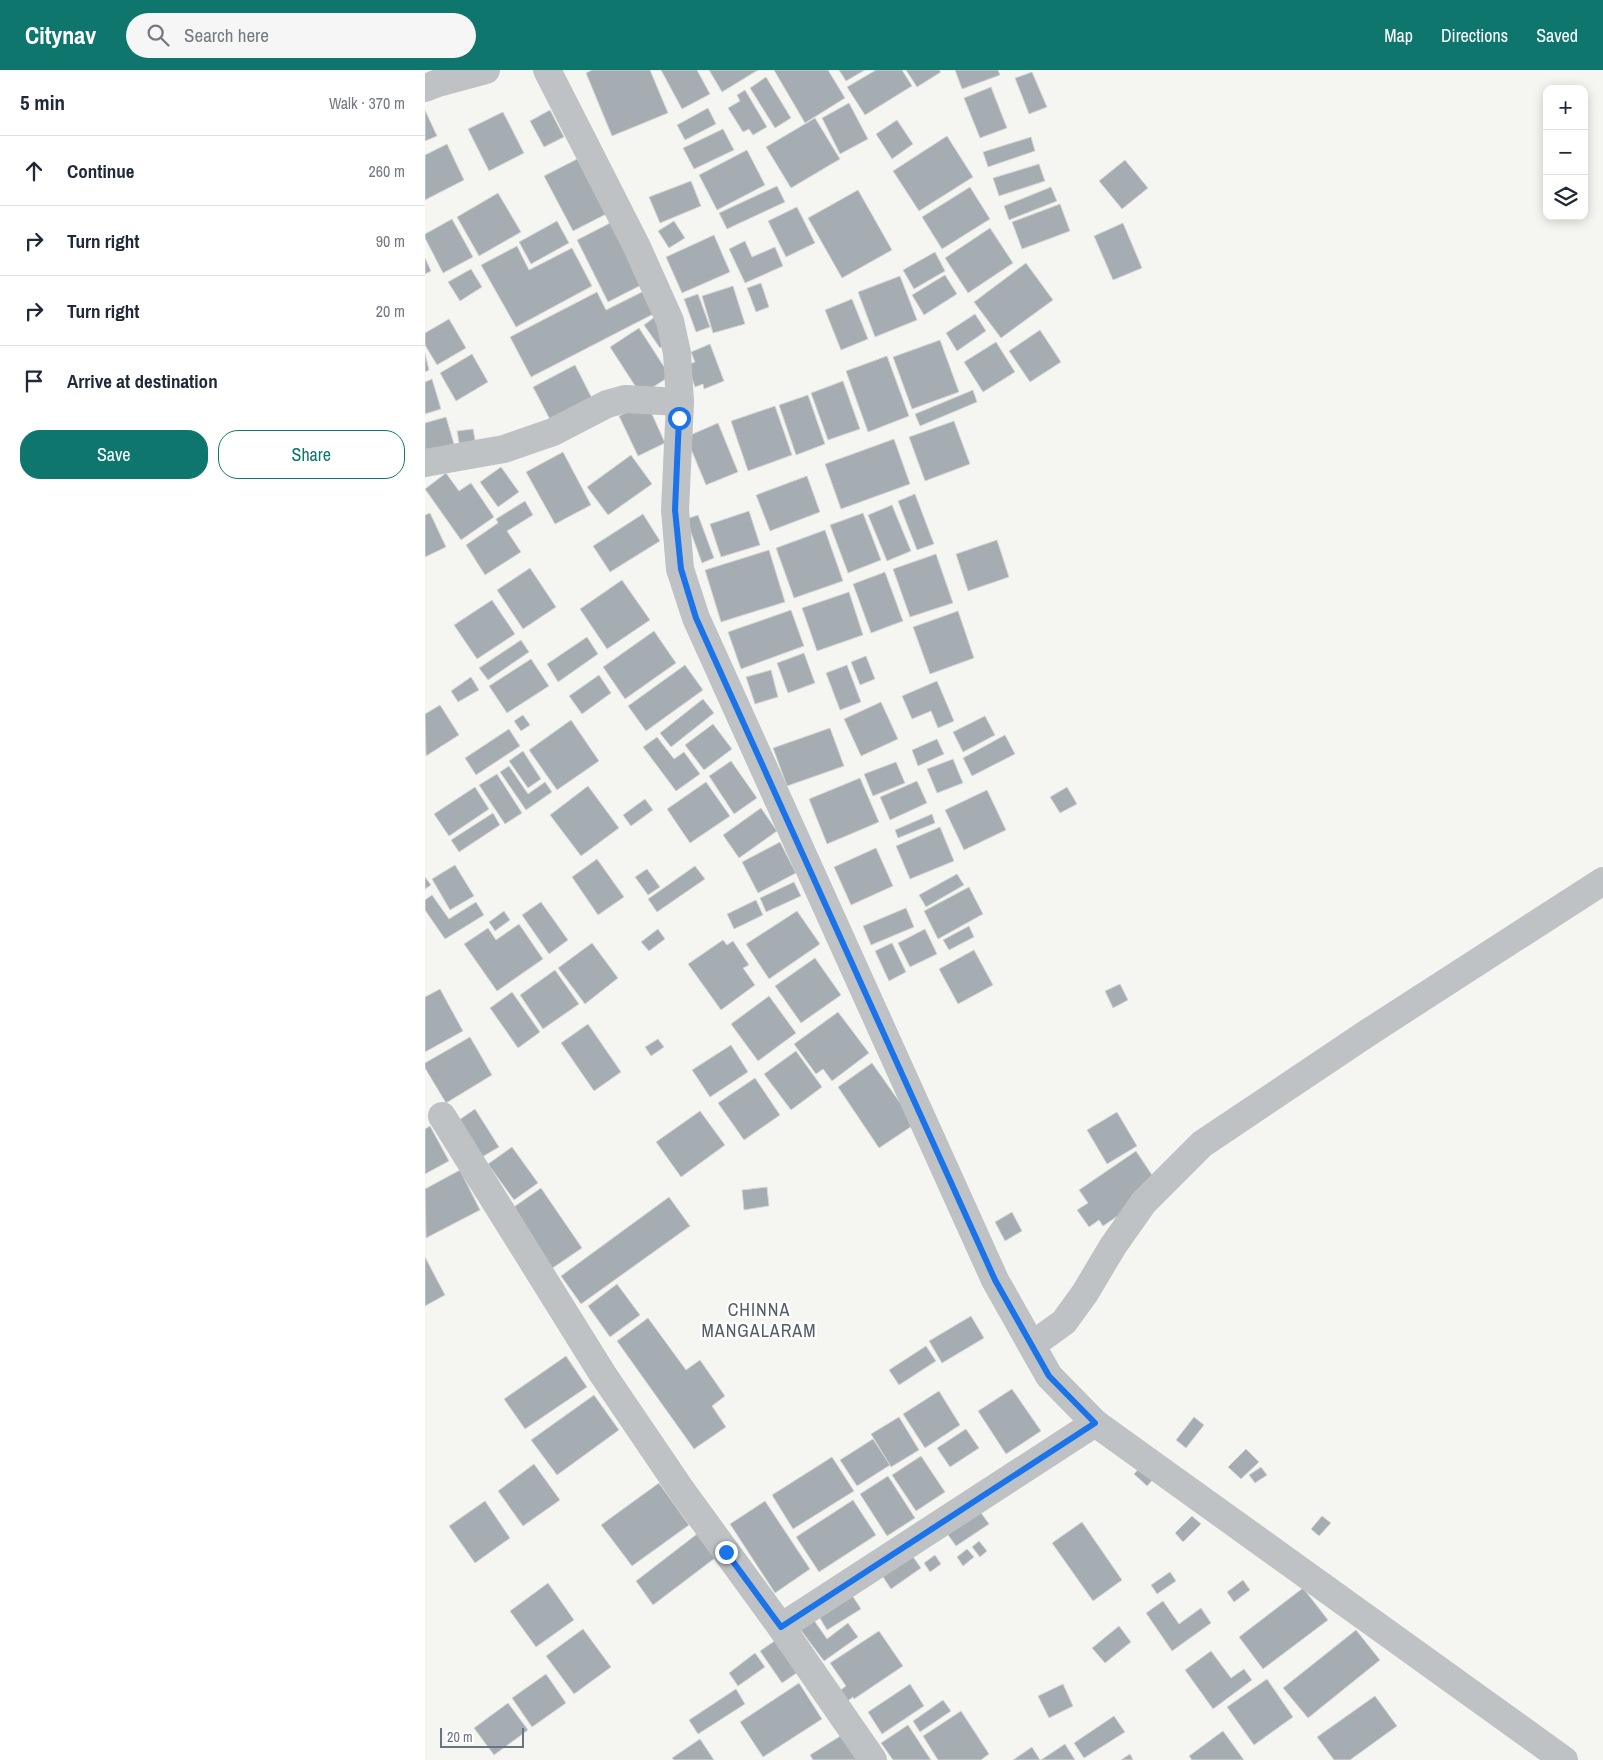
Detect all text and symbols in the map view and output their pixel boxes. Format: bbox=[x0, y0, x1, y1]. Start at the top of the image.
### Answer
search box bbox=[126, 13, 476, 58]
text: Citynav bbox=[25, 19, 96, 51]
icon: search bbox=[144, 21, 172, 49]
text: Search here bbox=[184, 22, 269, 48]
text: Map bbox=[1384, 23, 1413, 48]
text: Directions bbox=[1441, 23, 1508, 48]
text: Saved bbox=[1536, 23, 1578, 48]
map controls bbox=[1543, 85, 1588, 220]
button: + bbox=[1543, 85, 1588, 130]
text: 5 min bbox=[20, 88, 65, 117]
text: Walk · 370 m bbox=[329, 92, 405, 114]
button: − bbox=[1543, 130, 1588, 175]
icon: ahead bbox=[20, 157, 48, 185]
text: Continue bbox=[67, 158, 135, 184]
text: 260 m bbox=[369, 160, 405, 182]
button: layers bbox=[1543, 175, 1588, 220]
icon: right bbox=[20, 227, 48, 255]
text: Turn right bbox=[67, 228, 139, 254]
text: 90 m bbox=[376, 230, 405, 252]
icon: right bbox=[20, 297, 48, 325]
text: Turn right bbox=[67, 298, 139, 324]
text: 20 m bbox=[376, 300, 405, 322]
icon: arrive bbox=[20, 367, 48, 395]
text: Arrive at destination bbox=[67, 368, 218, 394]
route start bbox=[668, 407, 691, 430]
button: Save bbox=[20, 430, 208, 479]
button: Share bbox=[218, 430, 405, 479]
district label: CHINNA MANGALARAM bbox=[702, 1297, 816, 1343]
route end bbox=[715, 1541, 738, 1564]
scale bar bbox=[440, 1725, 524, 1748]
text: 20 m bbox=[447, 1728, 473, 1746]

